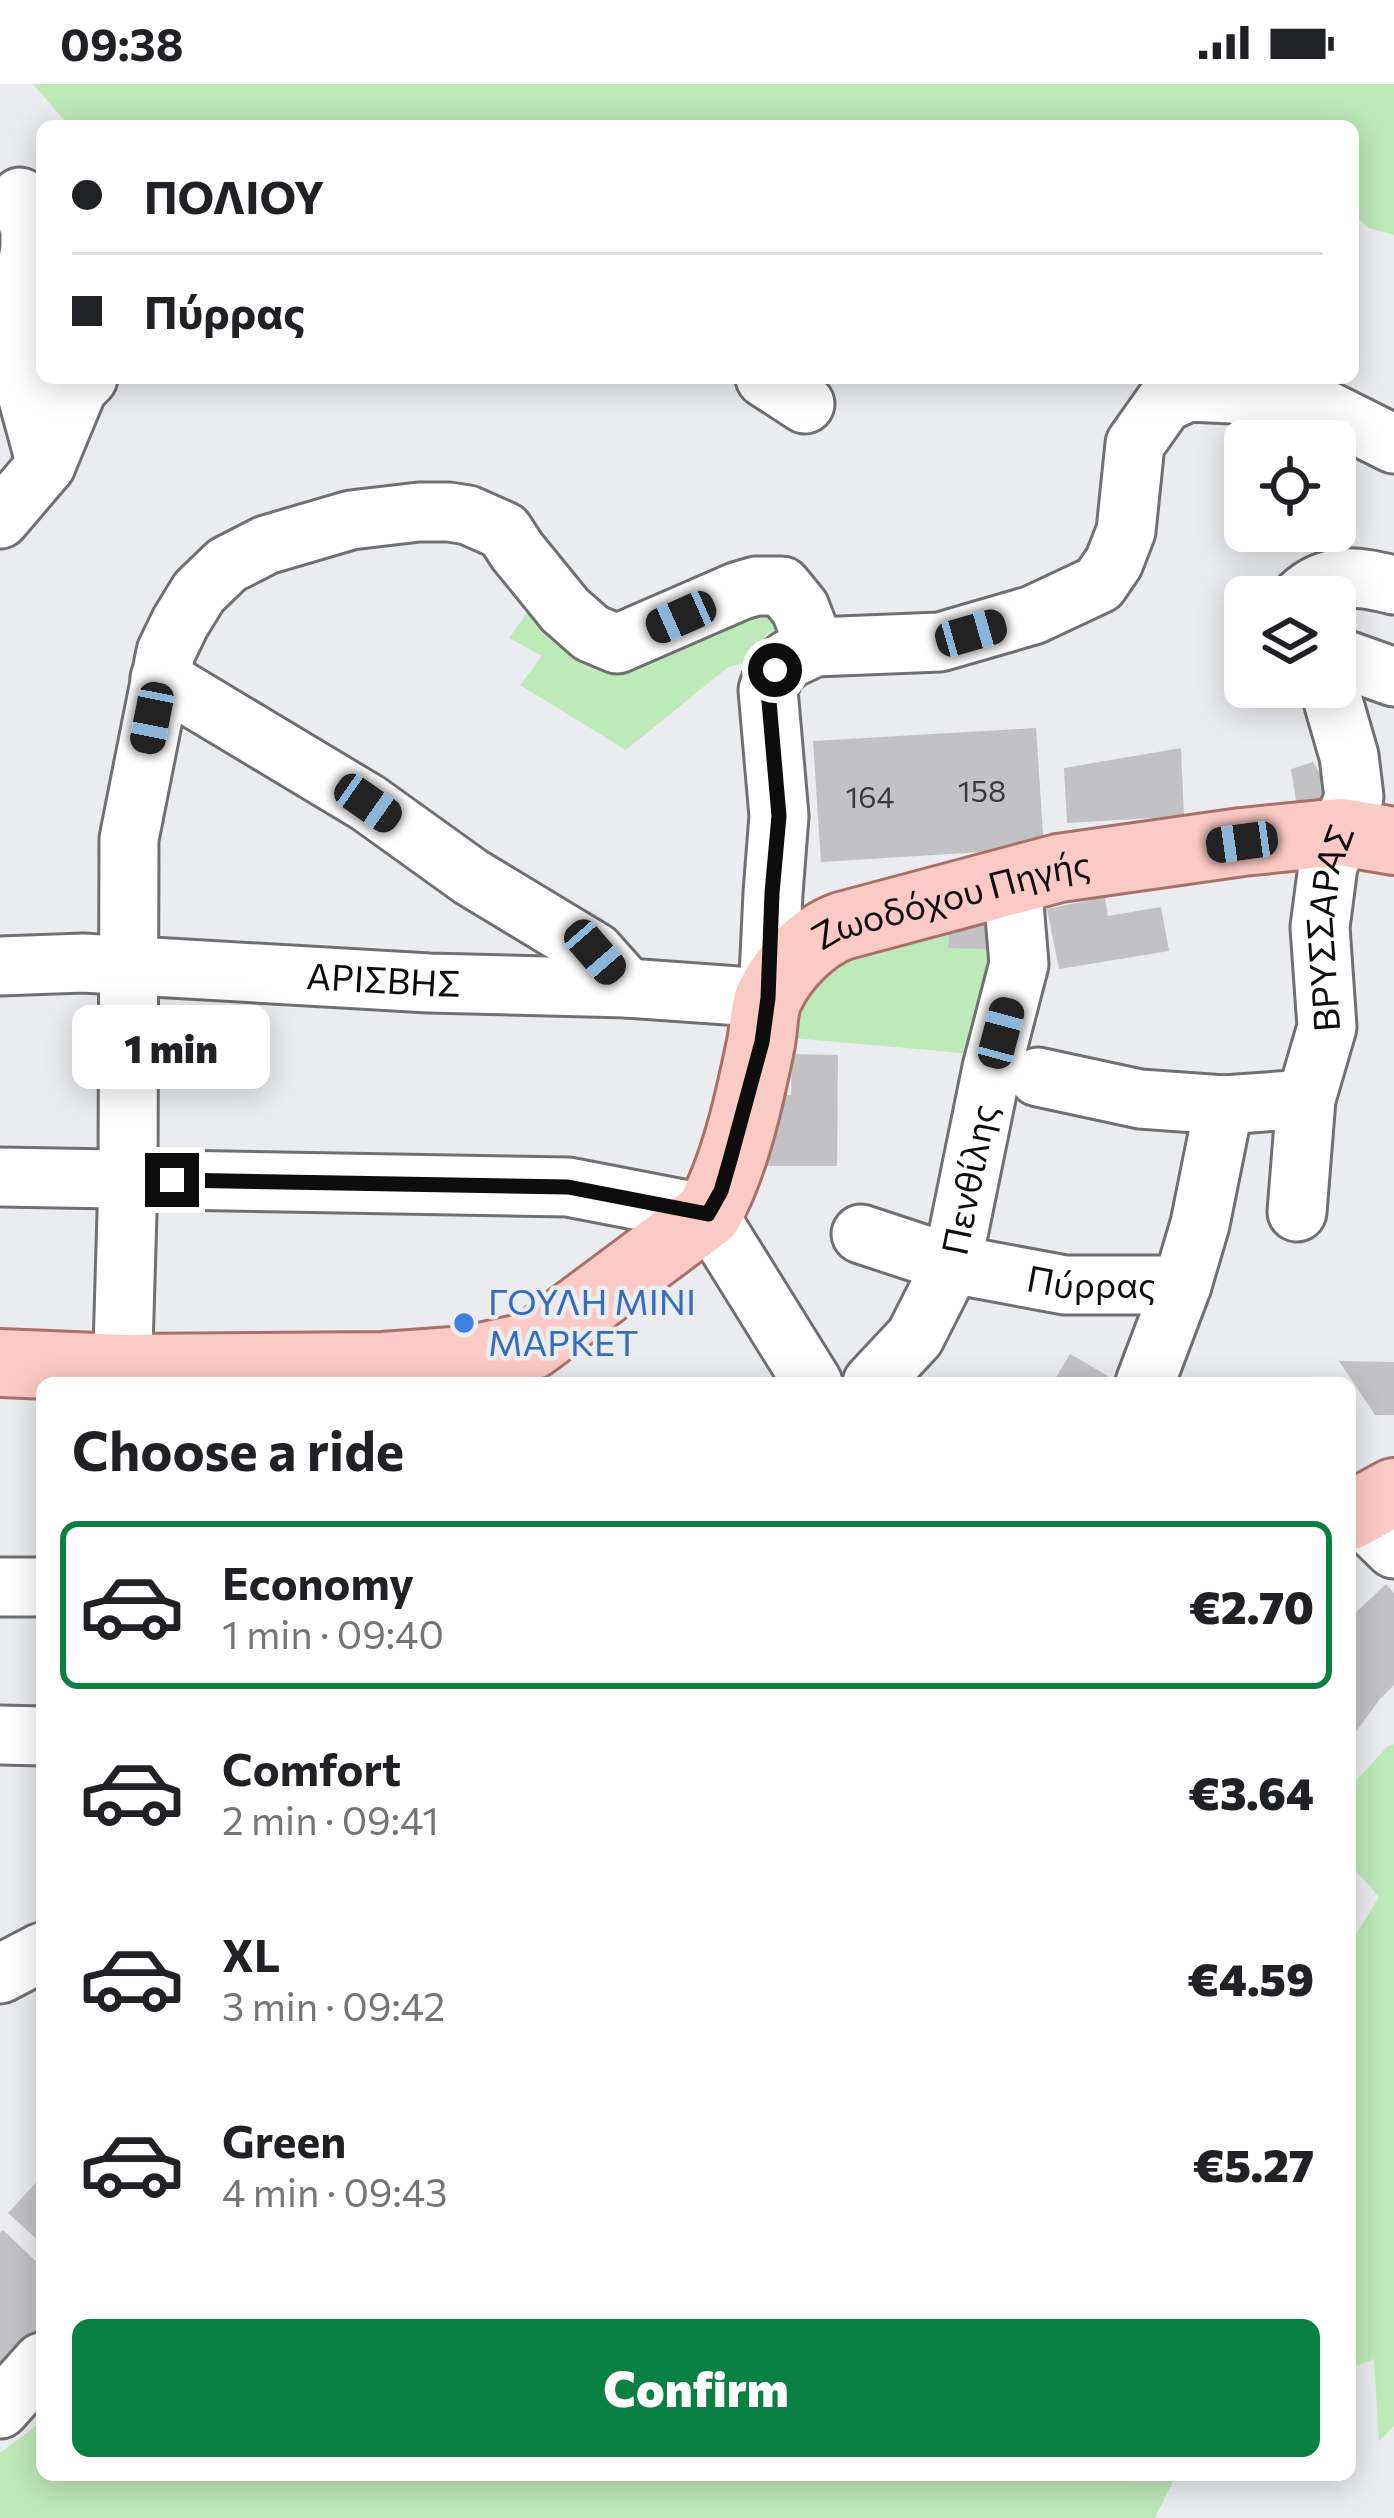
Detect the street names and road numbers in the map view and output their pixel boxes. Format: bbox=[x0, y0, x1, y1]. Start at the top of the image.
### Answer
street label: ΒΡΥΣΣΑΡΑΣ bbox=[1295, 818, 1362, 1033]
street label: Ζωοδόχου Πηγής bbox=[803, 840, 1093, 957]
street label: ΑΡΙΣΒΗΣ bbox=[305, 952, 461, 1004]
street label: Πενθίλης bbox=[930, 1100, 1004, 1258]
street label: Πύρρας bbox=[1024, 1254, 1156, 1306]

